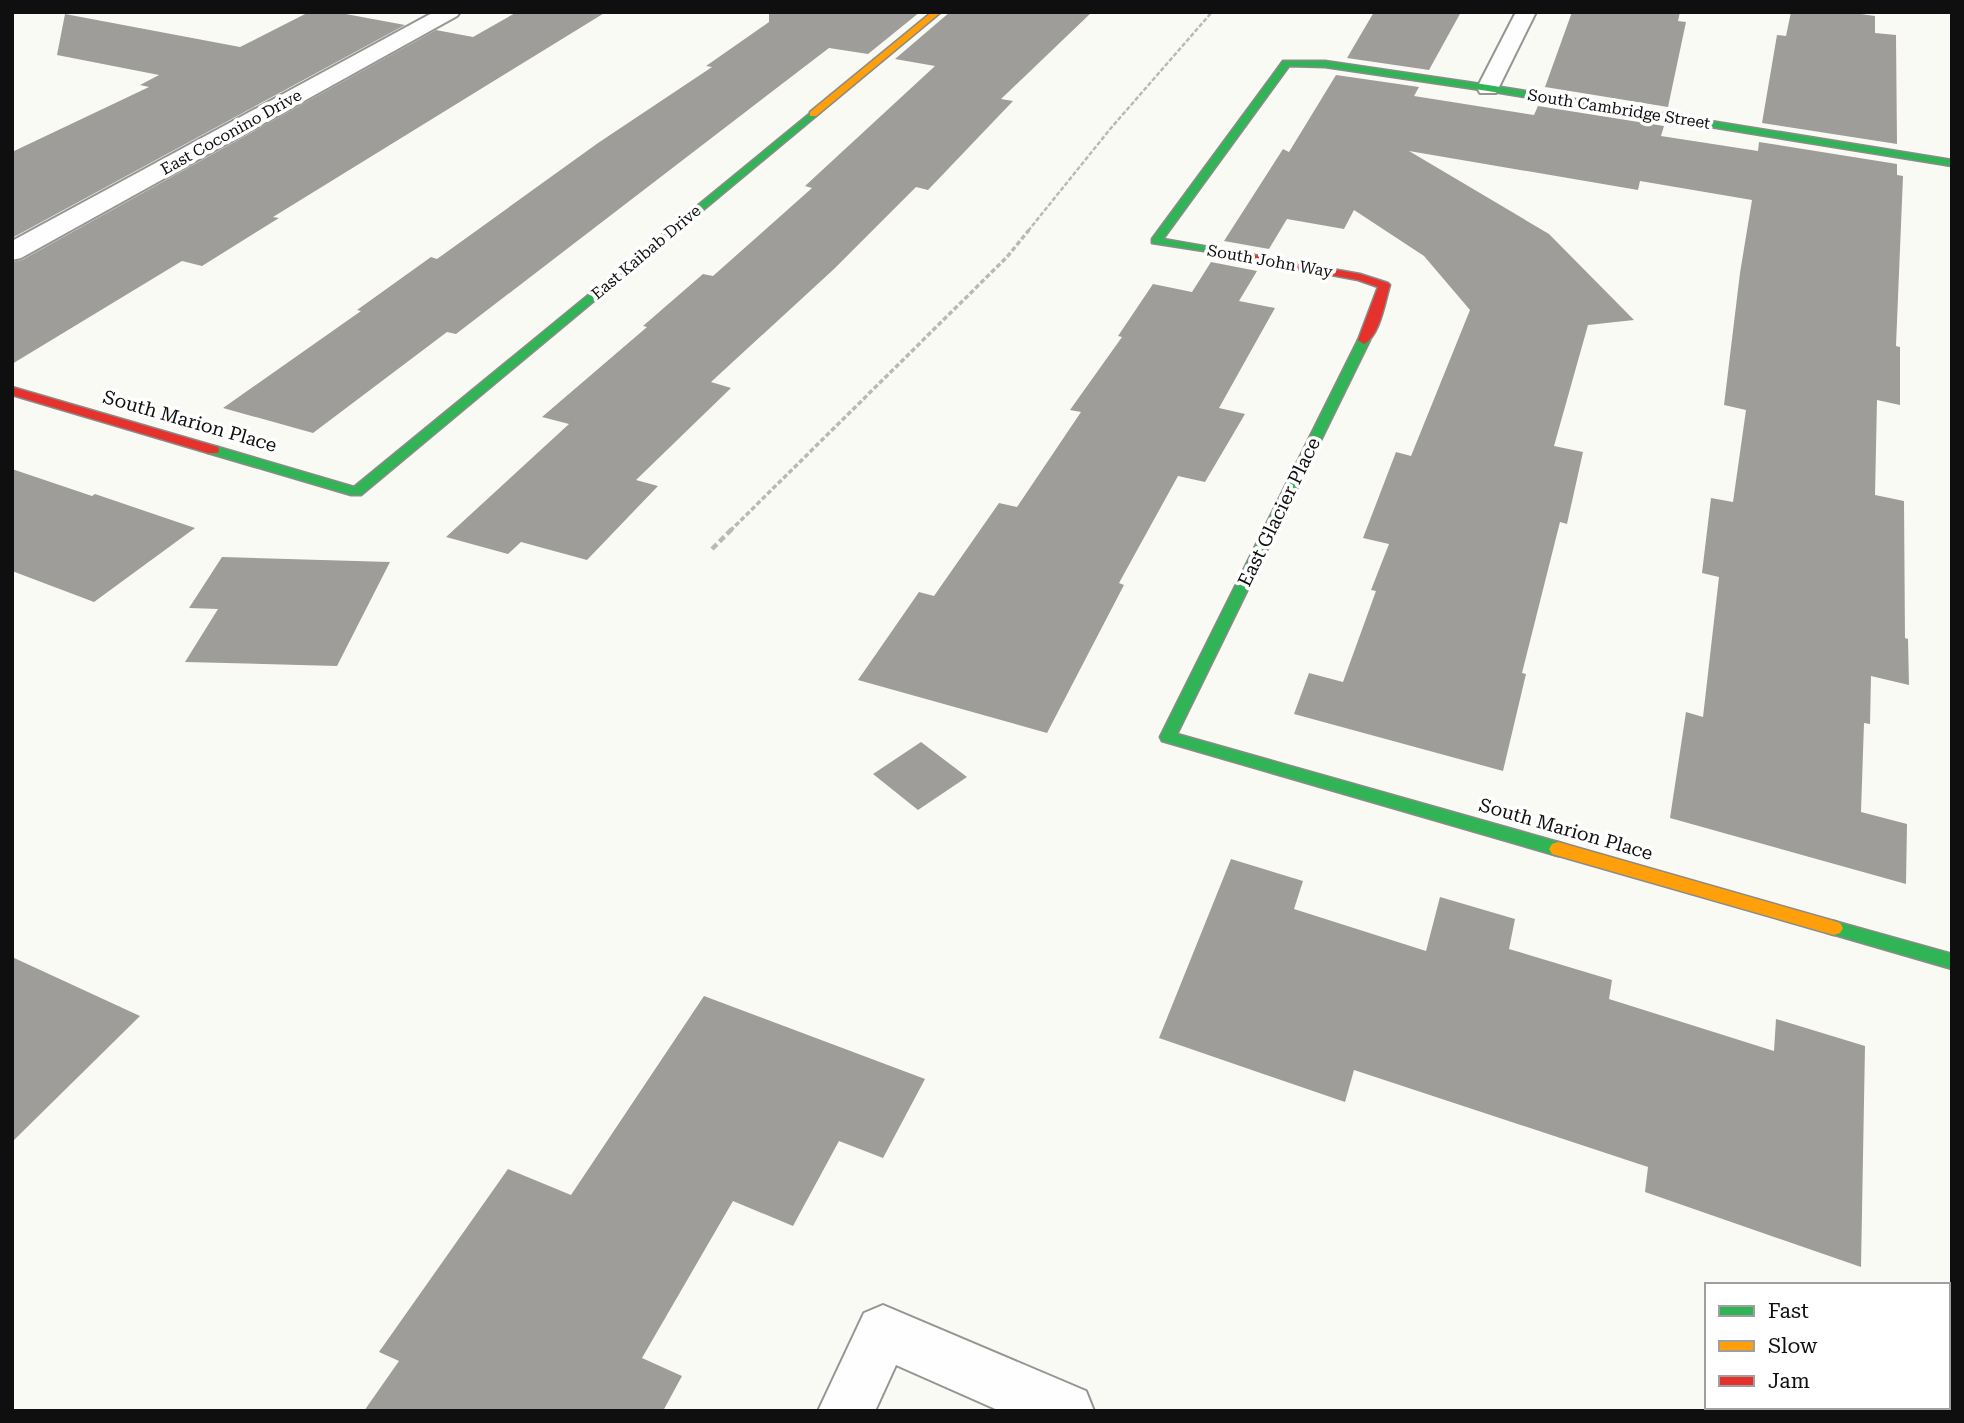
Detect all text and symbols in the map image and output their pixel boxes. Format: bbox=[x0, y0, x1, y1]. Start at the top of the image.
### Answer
street label: East Coconino Drive bbox=[157, 85, 305, 179]
street label: South Cambridge Street bbox=[1526, 85, 1712, 133]
street label: East Kaibab Drive bbox=[587, 201, 705, 303]
street label: South John Way bbox=[1206, 241, 1335, 281]
street label: South Marion Place bbox=[100, 385, 280, 457]
street label: East Glacier Place bbox=[1233, 434, 1325, 590]
street label: South Marion Place bbox=[1476, 793, 1656, 865]
legend bbox=[1705, 1283, 1950, 1409]
text: Fast bbox=[1768, 1299, 1809, 1323]
text: Slow bbox=[1768, 1334, 1818, 1358]
text: Jam bbox=[1768, 1369, 1810, 1393]

